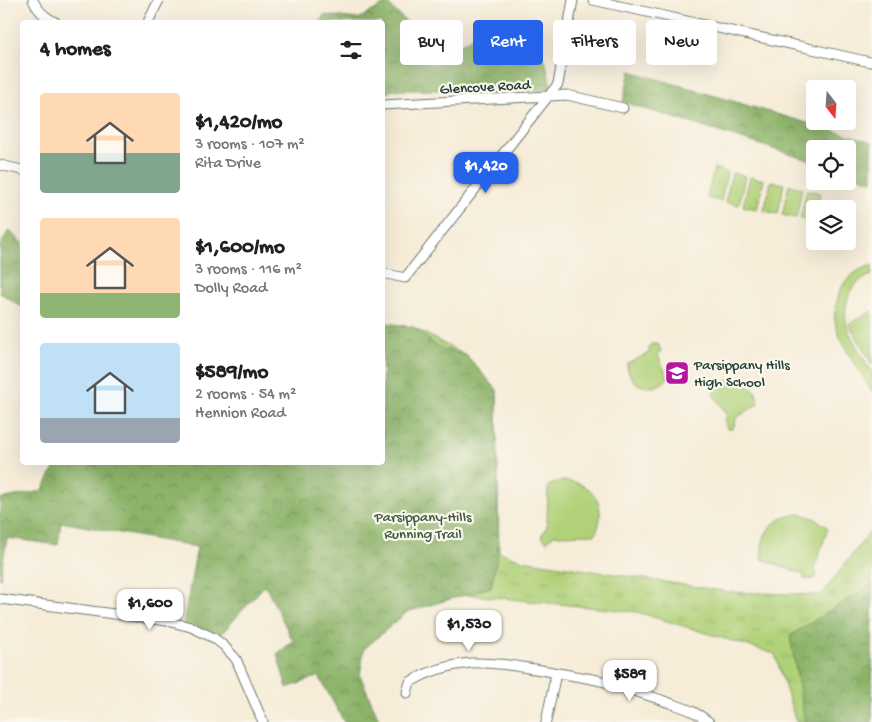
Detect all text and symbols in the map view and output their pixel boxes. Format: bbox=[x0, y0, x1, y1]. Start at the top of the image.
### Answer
chip: Buy bbox=[400, 20, 463, 65]
chip: Rent bbox=[473, 20, 543, 65]
chip: Filters bbox=[553, 20, 636, 65]
chip: New bbox=[646, 20, 717, 65]
icon: filters bbox=[337, 36, 365, 64]
text: 4 homes bbox=[40, 38, 111, 63]
street label: Glencove Road bbox=[439, 77, 532, 99]
north arrow bbox=[806, 80, 856, 130]
map controls bbox=[806, 80, 856, 250]
text: $1,420/mo bbox=[195, 111, 283, 136]
icon: home bbox=[80, 113, 140, 173]
text: 3 rooms · 107 m² bbox=[195, 136, 305, 155]
button: locate bbox=[806, 140, 856, 190]
pin: $1,420 bbox=[445, 152, 527, 194]
text: Rita Drive bbox=[195, 155, 261, 174]
text: $1,420 bbox=[464, 158, 508, 177]
button: layers bbox=[806, 200, 856, 250]
text: $1,600/mo bbox=[195, 236, 285, 261]
icon: home bbox=[80, 238, 140, 298]
text: 3 rooms · 116 m² bbox=[195, 261, 302, 280]
text: Dolly Road bbox=[195, 280, 267, 299]
place label: Parsippany Hills High School bbox=[693, 357, 790, 392]
school or university icon: Parsippany Hills High School bbox=[664, 360, 690, 386]
text: $589/mo bbox=[195, 361, 268, 386]
icon: home bbox=[80, 363, 140, 423]
text: 2 rooms · 54 m² bbox=[195, 386, 296, 405]
text: Hennion Road bbox=[195, 405, 286, 424]
park label: Parsippany-Hills Running Trail bbox=[374, 509, 472, 544]
pin: $1,600 bbox=[109, 588, 191, 631]
text: $1,600 bbox=[128, 595, 172, 614]
pin: $1,530 bbox=[428, 610, 510, 652]
text: $1,530 bbox=[447, 616, 491, 635]
pin: $589 bbox=[600, 660, 660, 702]
text: $589 bbox=[614, 666, 646, 685]

